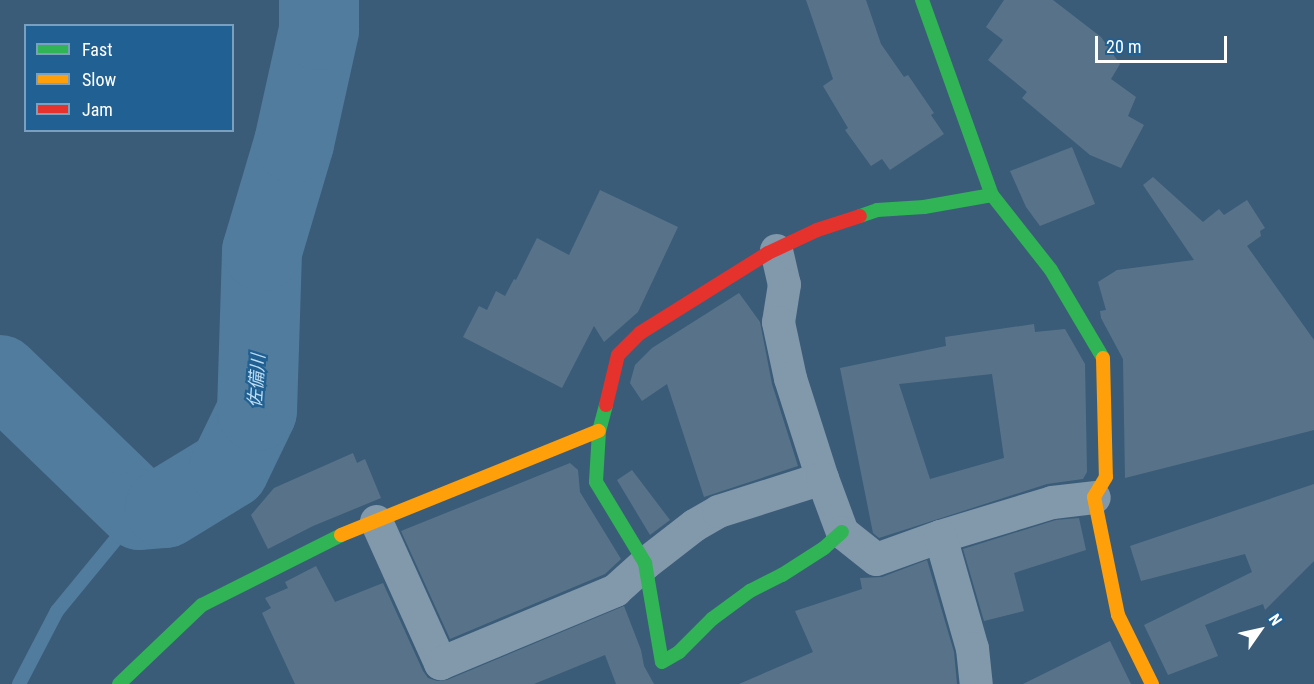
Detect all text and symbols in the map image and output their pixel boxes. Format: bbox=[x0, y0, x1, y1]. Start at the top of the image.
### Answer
legend bbox=[24, 24, 234, 132]
scale bar bbox=[1098, 24, 1230, 62]
text: 20 m bbox=[1106, 36, 1141, 57]
text: Fast bbox=[82, 39, 113, 60]
text: Slow bbox=[82, 69, 116, 90]
text: Jam bbox=[82, 99, 113, 120]
water label: 佐備川 bbox=[244, 353, 270, 409]
north arrow bbox=[1230, 600, 1290, 660]
text: N bbox=[1265, 610, 1286, 629]

